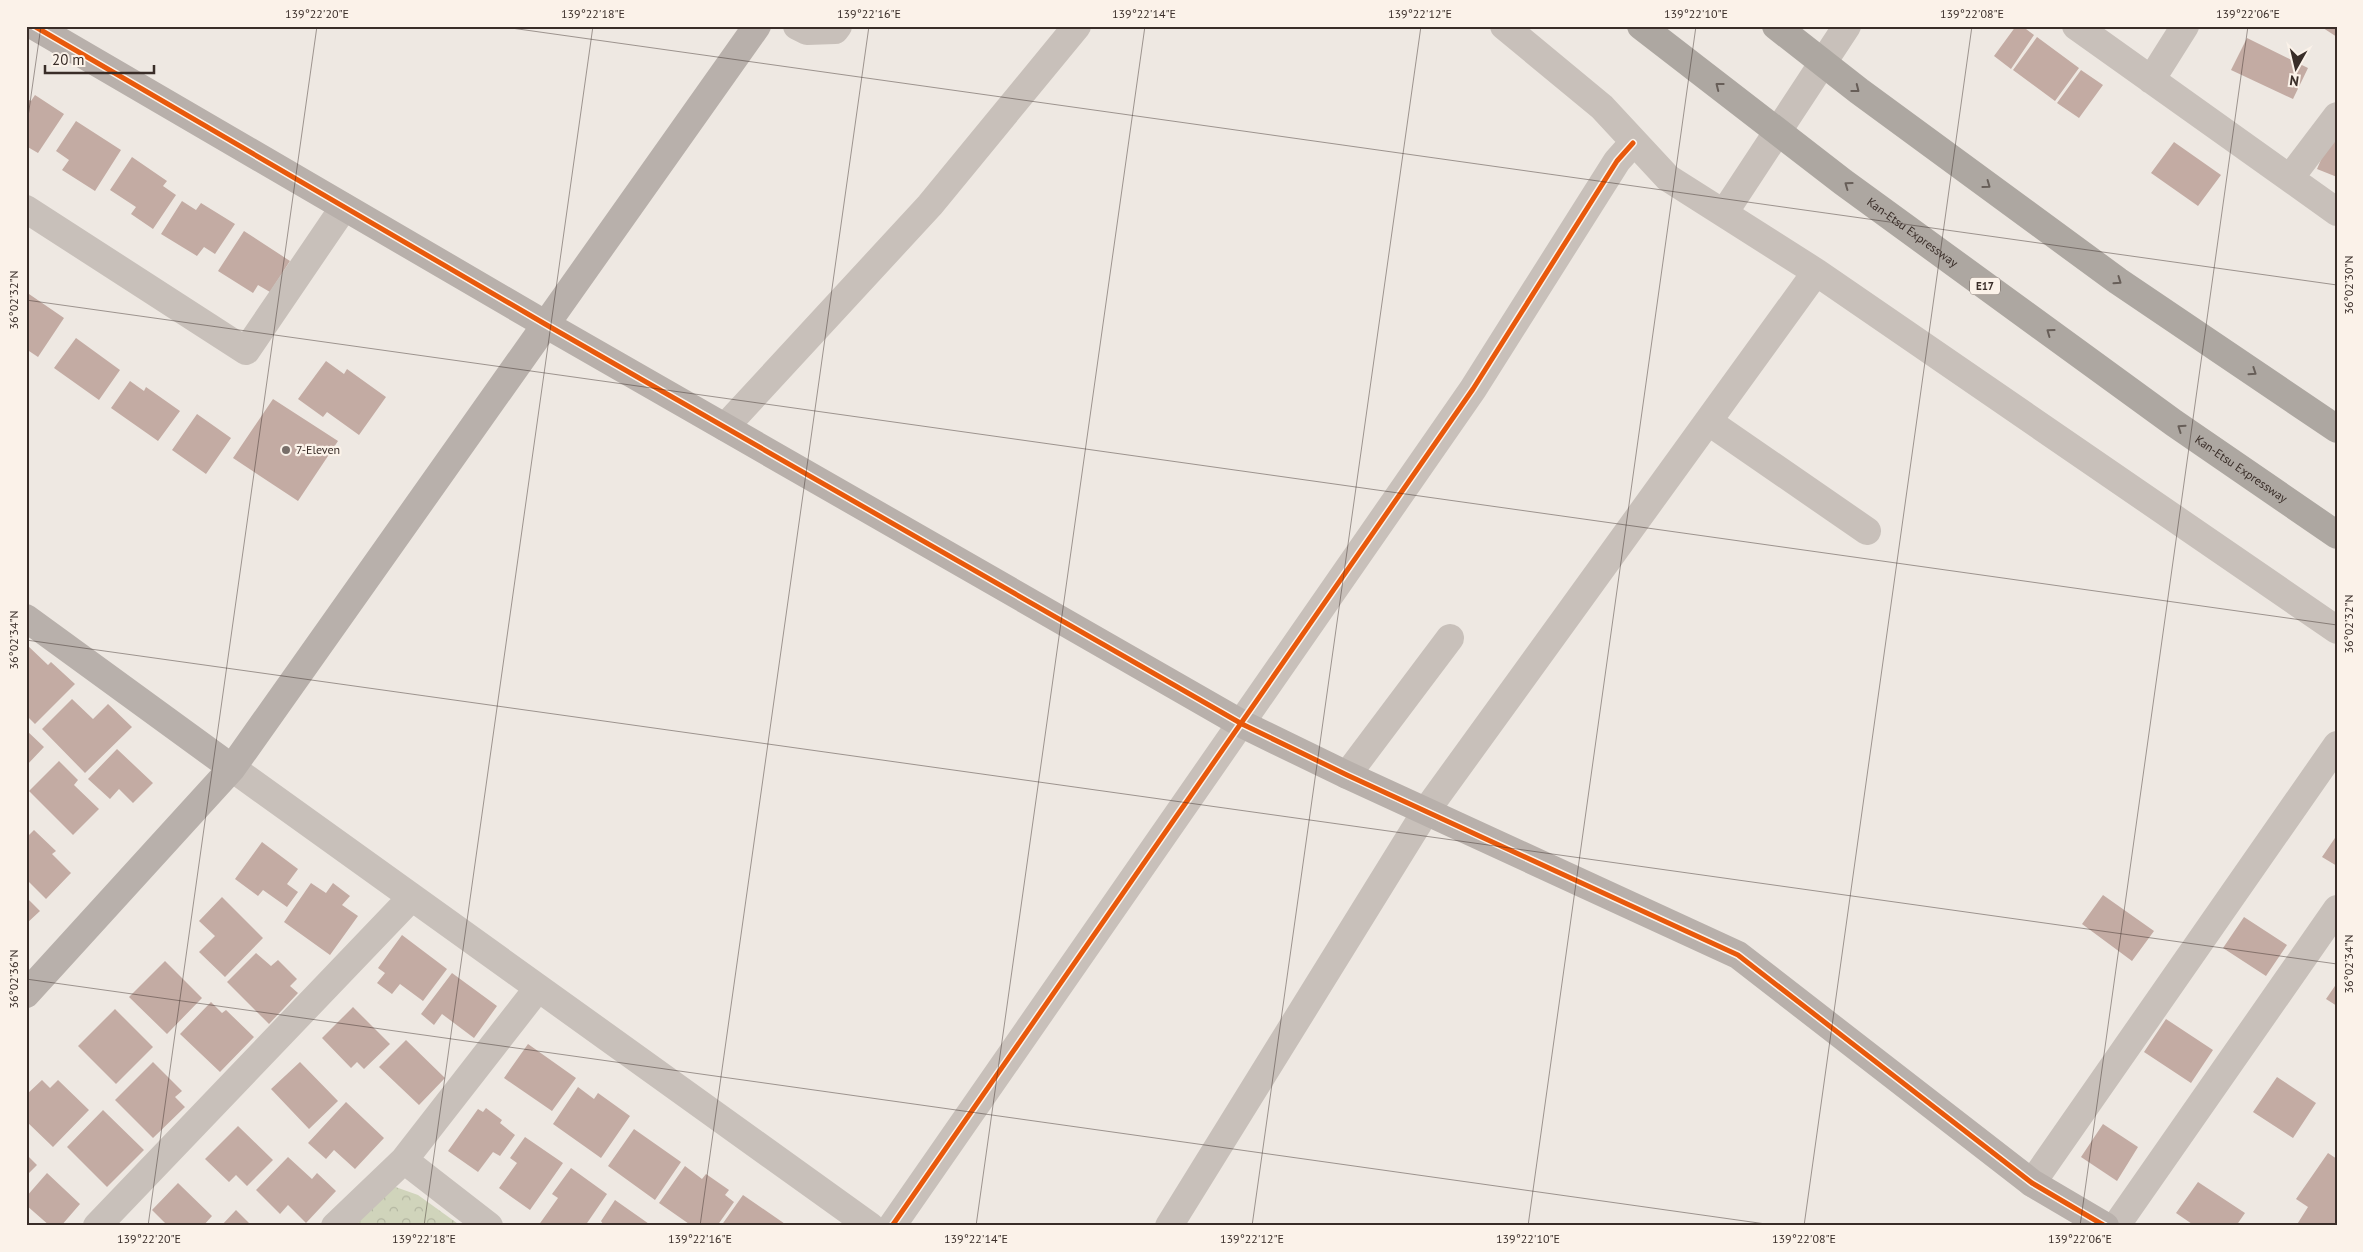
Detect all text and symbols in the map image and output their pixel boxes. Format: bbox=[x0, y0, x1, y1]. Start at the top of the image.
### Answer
text: 139°22'20"E bbox=[285, 6, 349, 21]
text: 139°22'18"E bbox=[561, 6, 625, 21]
text: 139°22'16"E bbox=[837, 6, 901, 21]
text: 139°22'14"E bbox=[1112, 6, 1176, 21]
text: 139°22'12"E bbox=[1388, 6, 1452, 21]
text: 139°22'10"E bbox=[1664, 6, 1728, 21]
text: 139°22'08"E bbox=[1940, 6, 2004, 21]
text: 139°22'06"E bbox=[2216, 6, 2280, 21]
scale bar bbox=[45, 42, 154, 74]
north arrow bbox=[2270, 42, 2320, 92]
text: 20 m bbox=[52, 50, 85, 69]
text: N bbox=[2288, 71, 2300, 90]
one-way arrow bbox=[1715, 83, 1725, 92]
one-way arrow bbox=[1850, 83, 1859, 91]
one-way arrow bbox=[1981, 179, 1991, 188]
one-way arrow bbox=[1844, 182, 1854, 191]
street label: Kan-Etsu Expressway bbox=[1864, 194, 1961, 270]
text: 36°02'30"N bbox=[2341, 255, 2356, 315]
text: 36°02'32"N bbox=[6, 270, 21, 330]
one-way arrow bbox=[2112, 275, 2122, 284]
road number: E17 bbox=[1970, 278, 2000, 294]
one-way arrow bbox=[2046, 329, 2056, 338]
one-way arrow bbox=[2247, 366, 2256, 375]
one-way arrow bbox=[2177, 425, 2187, 434]
street label: Kan-Etsu Expressway bbox=[2192, 432, 2291, 506]
place label: 7-Eleven bbox=[296, 442, 340, 457]
marker: 7-Eleven bbox=[280, 444, 292, 456]
text: 36°02'32"N bbox=[2341, 594, 2356, 654]
text: 36°02'34"N bbox=[6, 610, 21, 670]
text: 36°02'34"N bbox=[2341, 934, 2356, 994]
text: 36°02'36"N bbox=[6, 949, 21, 1009]
text: 139°22'20"E bbox=[117, 1231, 181, 1246]
text: 139°22'18"E bbox=[392, 1231, 456, 1246]
text: 139°22'16"E bbox=[668, 1231, 732, 1246]
text: 139°22'14"E bbox=[944, 1231, 1008, 1246]
text: 139°22'12"E bbox=[1220, 1231, 1284, 1246]
text: 139°22'10"E bbox=[1496, 1231, 1560, 1246]
text: 139°22'08"E bbox=[1772, 1231, 1836, 1246]
text: 139°22'06"E bbox=[2048, 1231, 2112, 1246]

